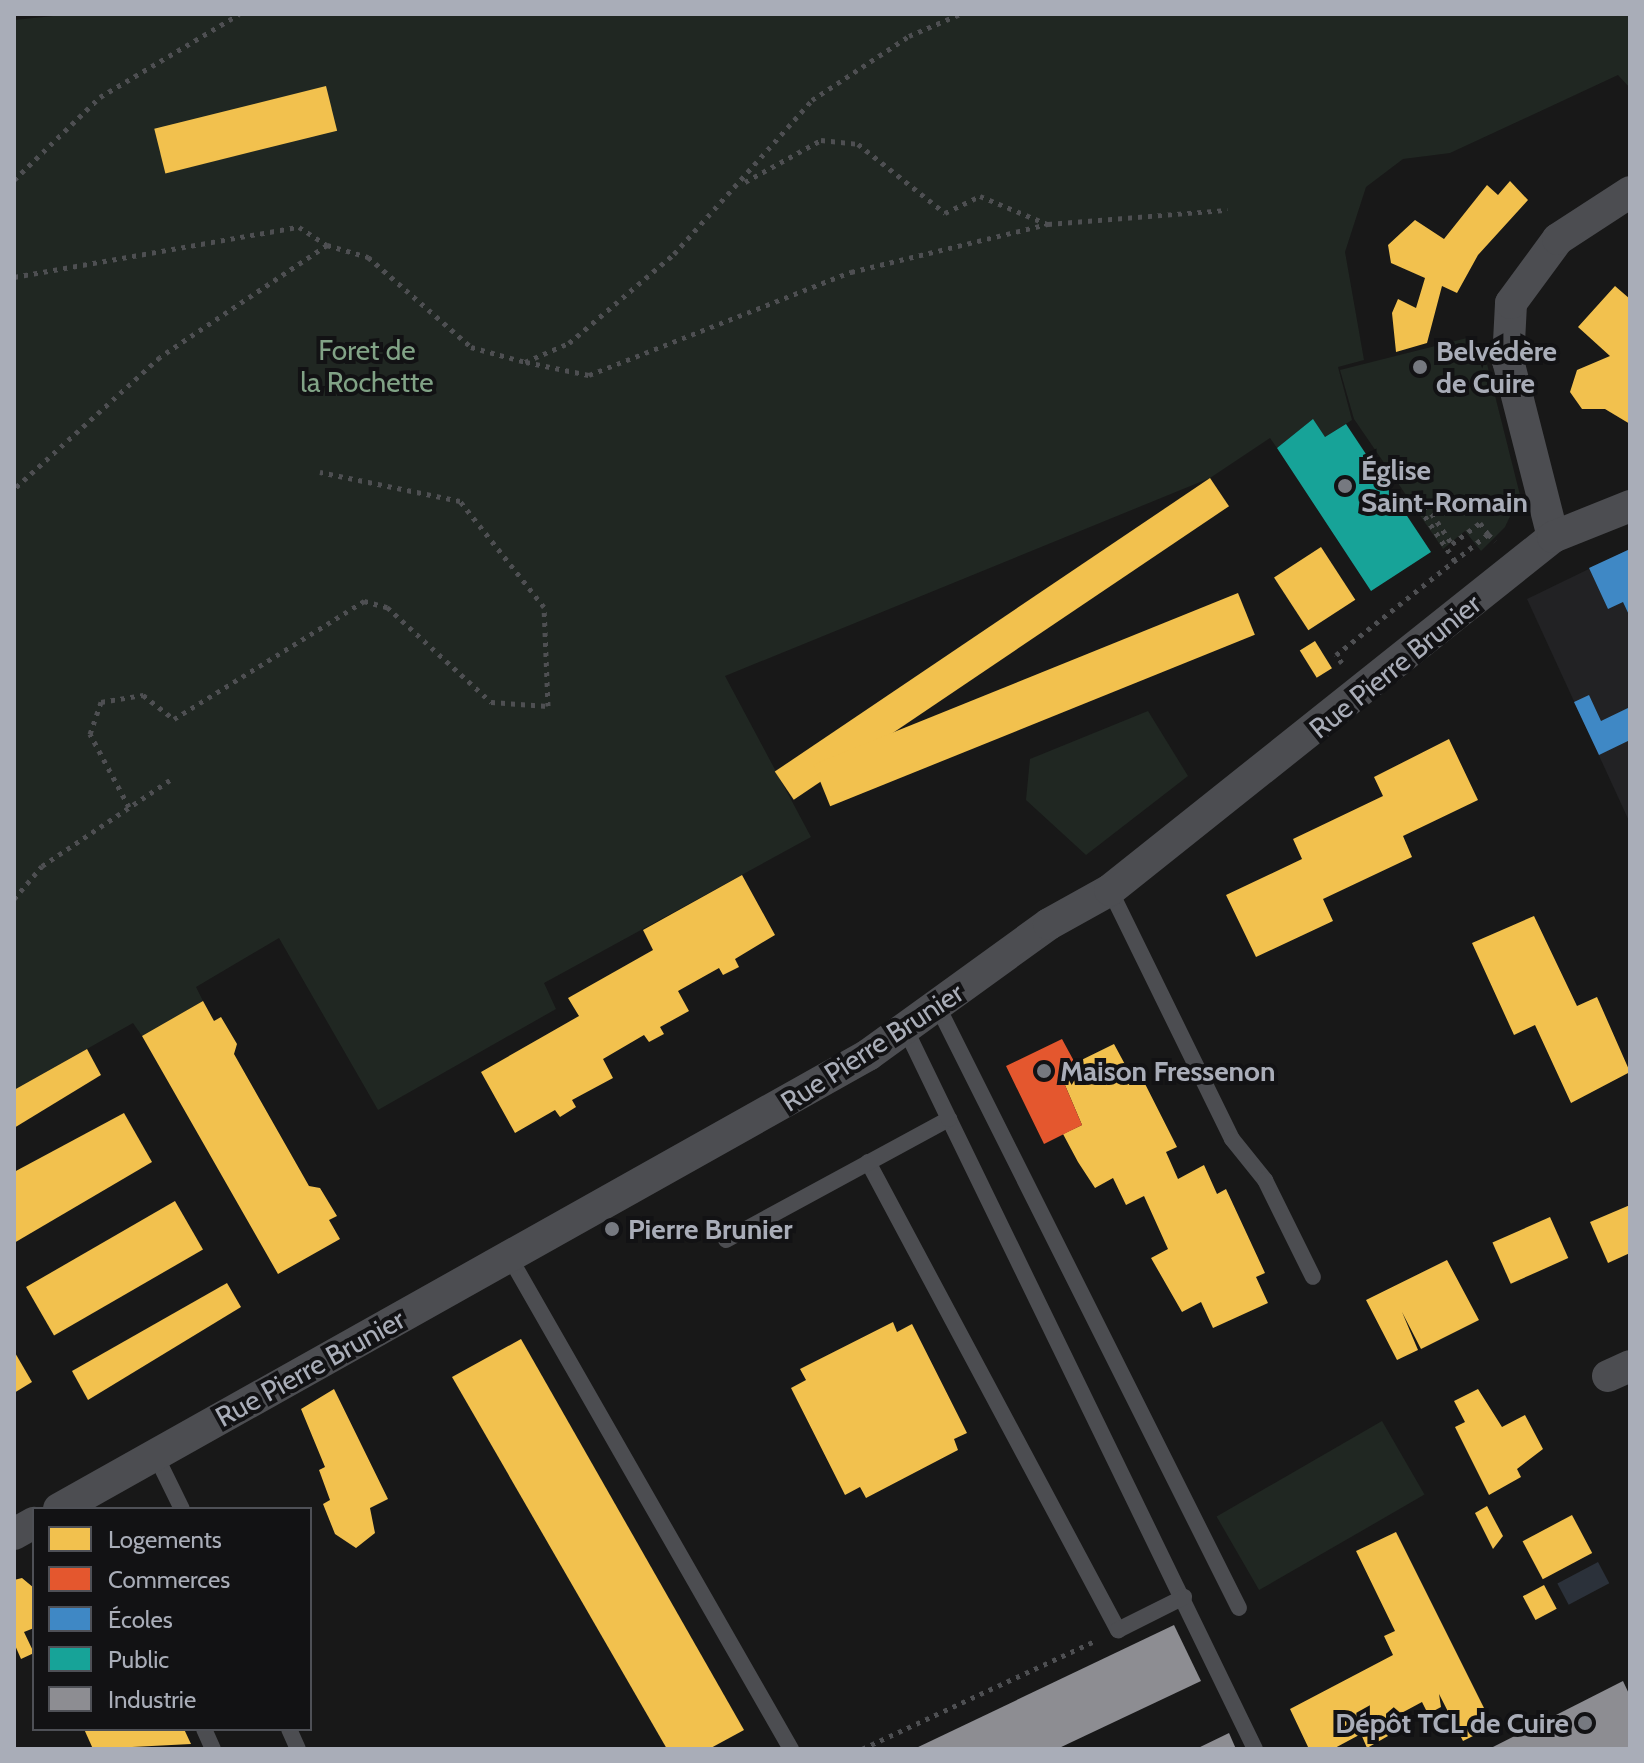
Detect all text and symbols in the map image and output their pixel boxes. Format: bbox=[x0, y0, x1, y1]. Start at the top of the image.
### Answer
park label: Foret de la Rochette bbox=[300, 333, 434, 399]
place label: Belvédère de Cuire bbox=[1436, 334, 1557, 400]
marker: Belvédère de Cuire bbox=[1411, 358, 1429, 376]
place label: Église Saint-Romain bbox=[1361, 453, 1528, 519]
marker: Église Saint-Romain bbox=[1336, 477, 1354, 495]
street label: Rue Pierre Brunier bbox=[1303, 587, 1487, 745]
street label: Rue Pierre Brunier bbox=[774, 976, 970, 1118]
place label: Maison Fressenon bbox=[1060, 1054, 1275, 1088]
marker: Maison Fressenon bbox=[1035, 1062, 1053, 1080]
place label: Pierre Brunier bbox=[628, 1212, 792, 1246]
marker: Pierre Brunier bbox=[603, 1220, 621, 1238]
street label: Rue Pierre Brunier bbox=[210, 1302, 410, 1434]
legend bbox=[32, 1507, 312, 1731]
text: Logements bbox=[108, 1525, 222, 1554]
text: Commerces bbox=[108, 1565, 230, 1594]
text: Écoles bbox=[108, 1605, 173, 1634]
text: Public bbox=[108, 1645, 169, 1674]
text: Industrie bbox=[108, 1685, 196, 1714]
place label: Dépôt TCL de Cuire bbox=[1335, 1706, 1569, 1740]
marker: Dépôt TCL de Cuire bbox=[1576, 1714, 1594, 1732]

